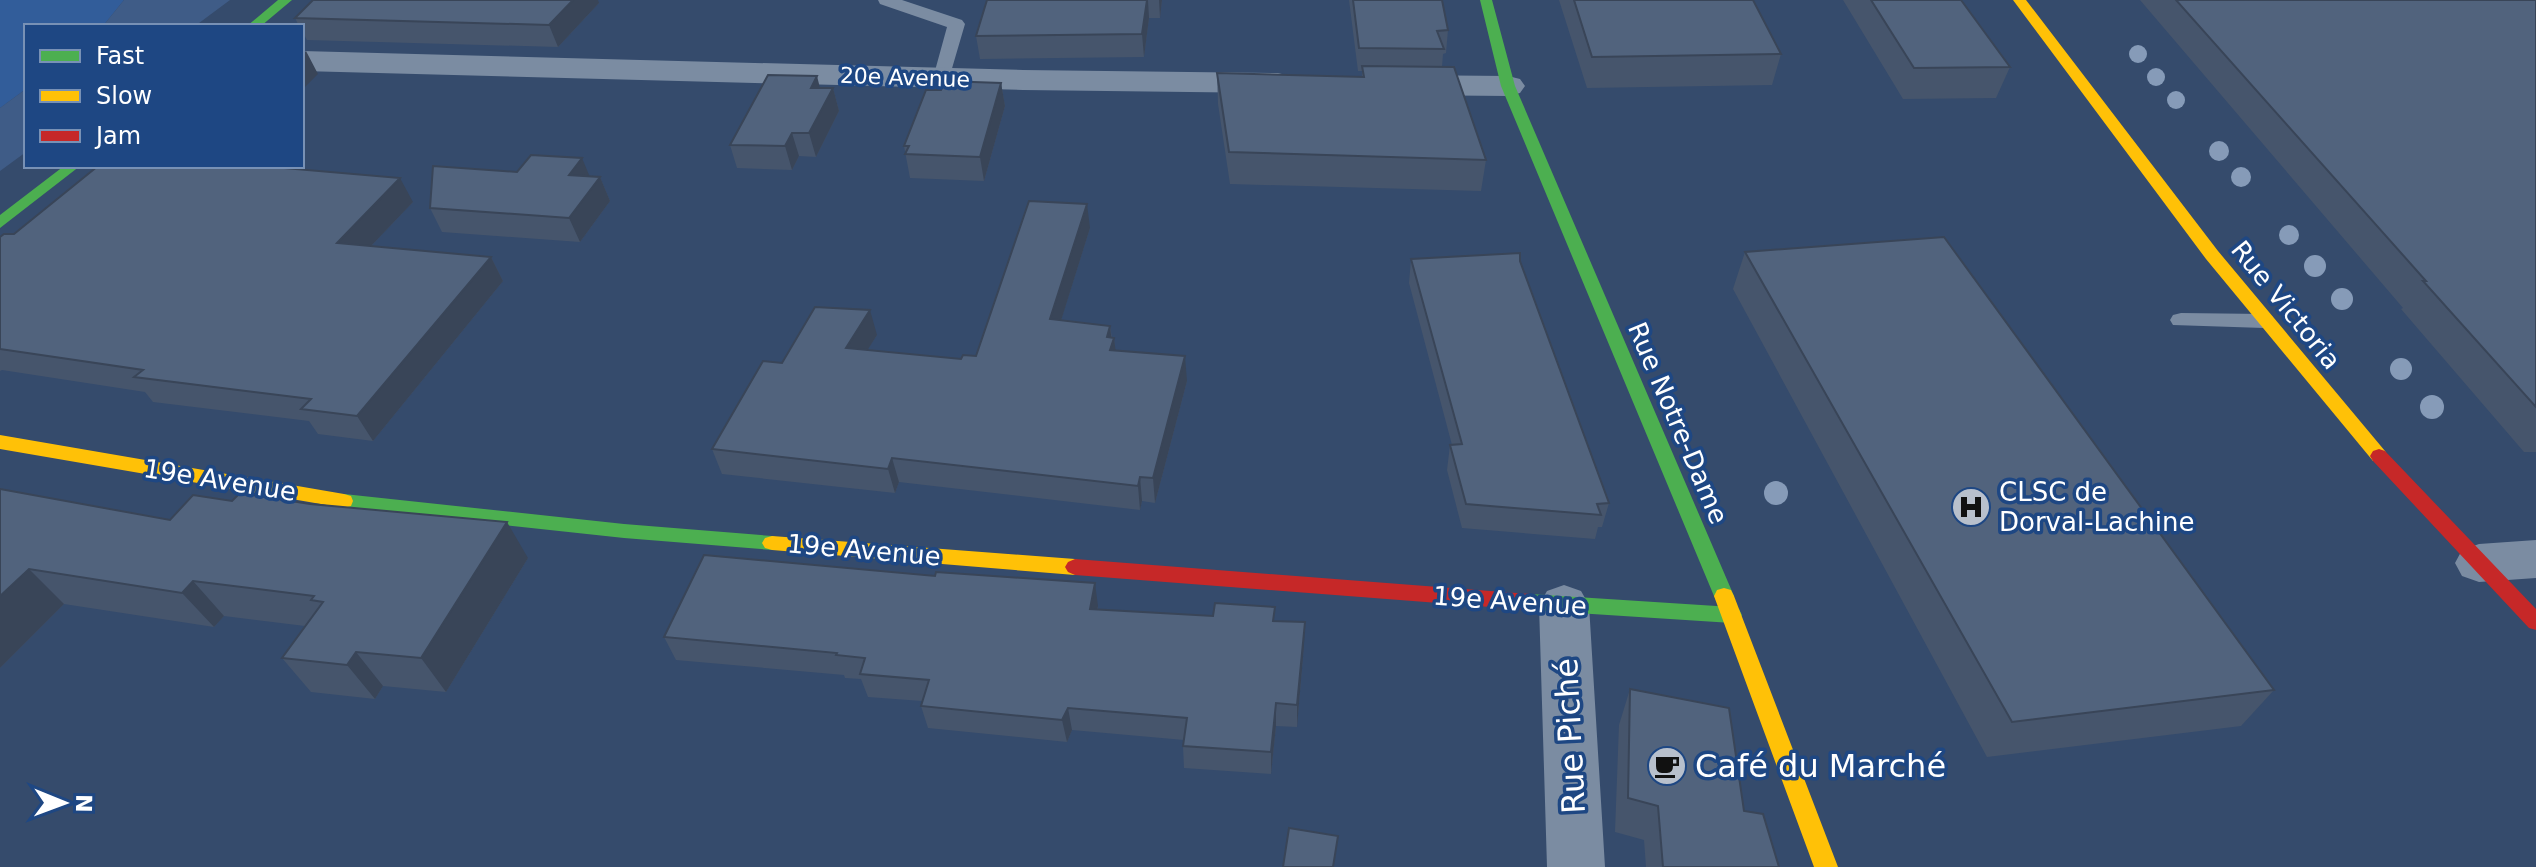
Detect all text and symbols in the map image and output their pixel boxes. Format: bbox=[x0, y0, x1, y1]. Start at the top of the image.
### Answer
legend bbox=[24, 24, 304, 168]
text: Fast bbox=[96, 42, 144, 70]
street label: 20e Avenue bbox=[839, 63, 971, 92]
text: Slow bbox=[96, 82, 152, 110]
text: Jam bbox=[94, 122, 141, 150]
street label: Rue Victoria bbox=[2225, 235, 2347, 375]
street label: Rue Notre-Dame bbox=[1622, 318, 1734, 528]
street label: 19e Avenue bbox=[142, 453, 298, 507]
place label: CLSC de Dorval-Lachine bbox=[1999, 477, 2194, 537]
hospital icon: CLSC de Dorval-Lachine bbox=[1950, 486, 1992, 528]
street label: 19e Avenue bbox=[786, 528, 942, 572]
street label: 19e Avenue bbox=[1432, 581, 1588, 621]
street label: Rue Piché bbox=[1547, 657, 1593, 815]
cafe icon: Café du Marché bbox=[1646, 745, 1688, 787]
place label: Café du Marché bbox=[1695, 747, 1946, 785]
north arrow bbox=[24, 763, 104, 843]
text: N bbox=[71, 794, 96, 813]

